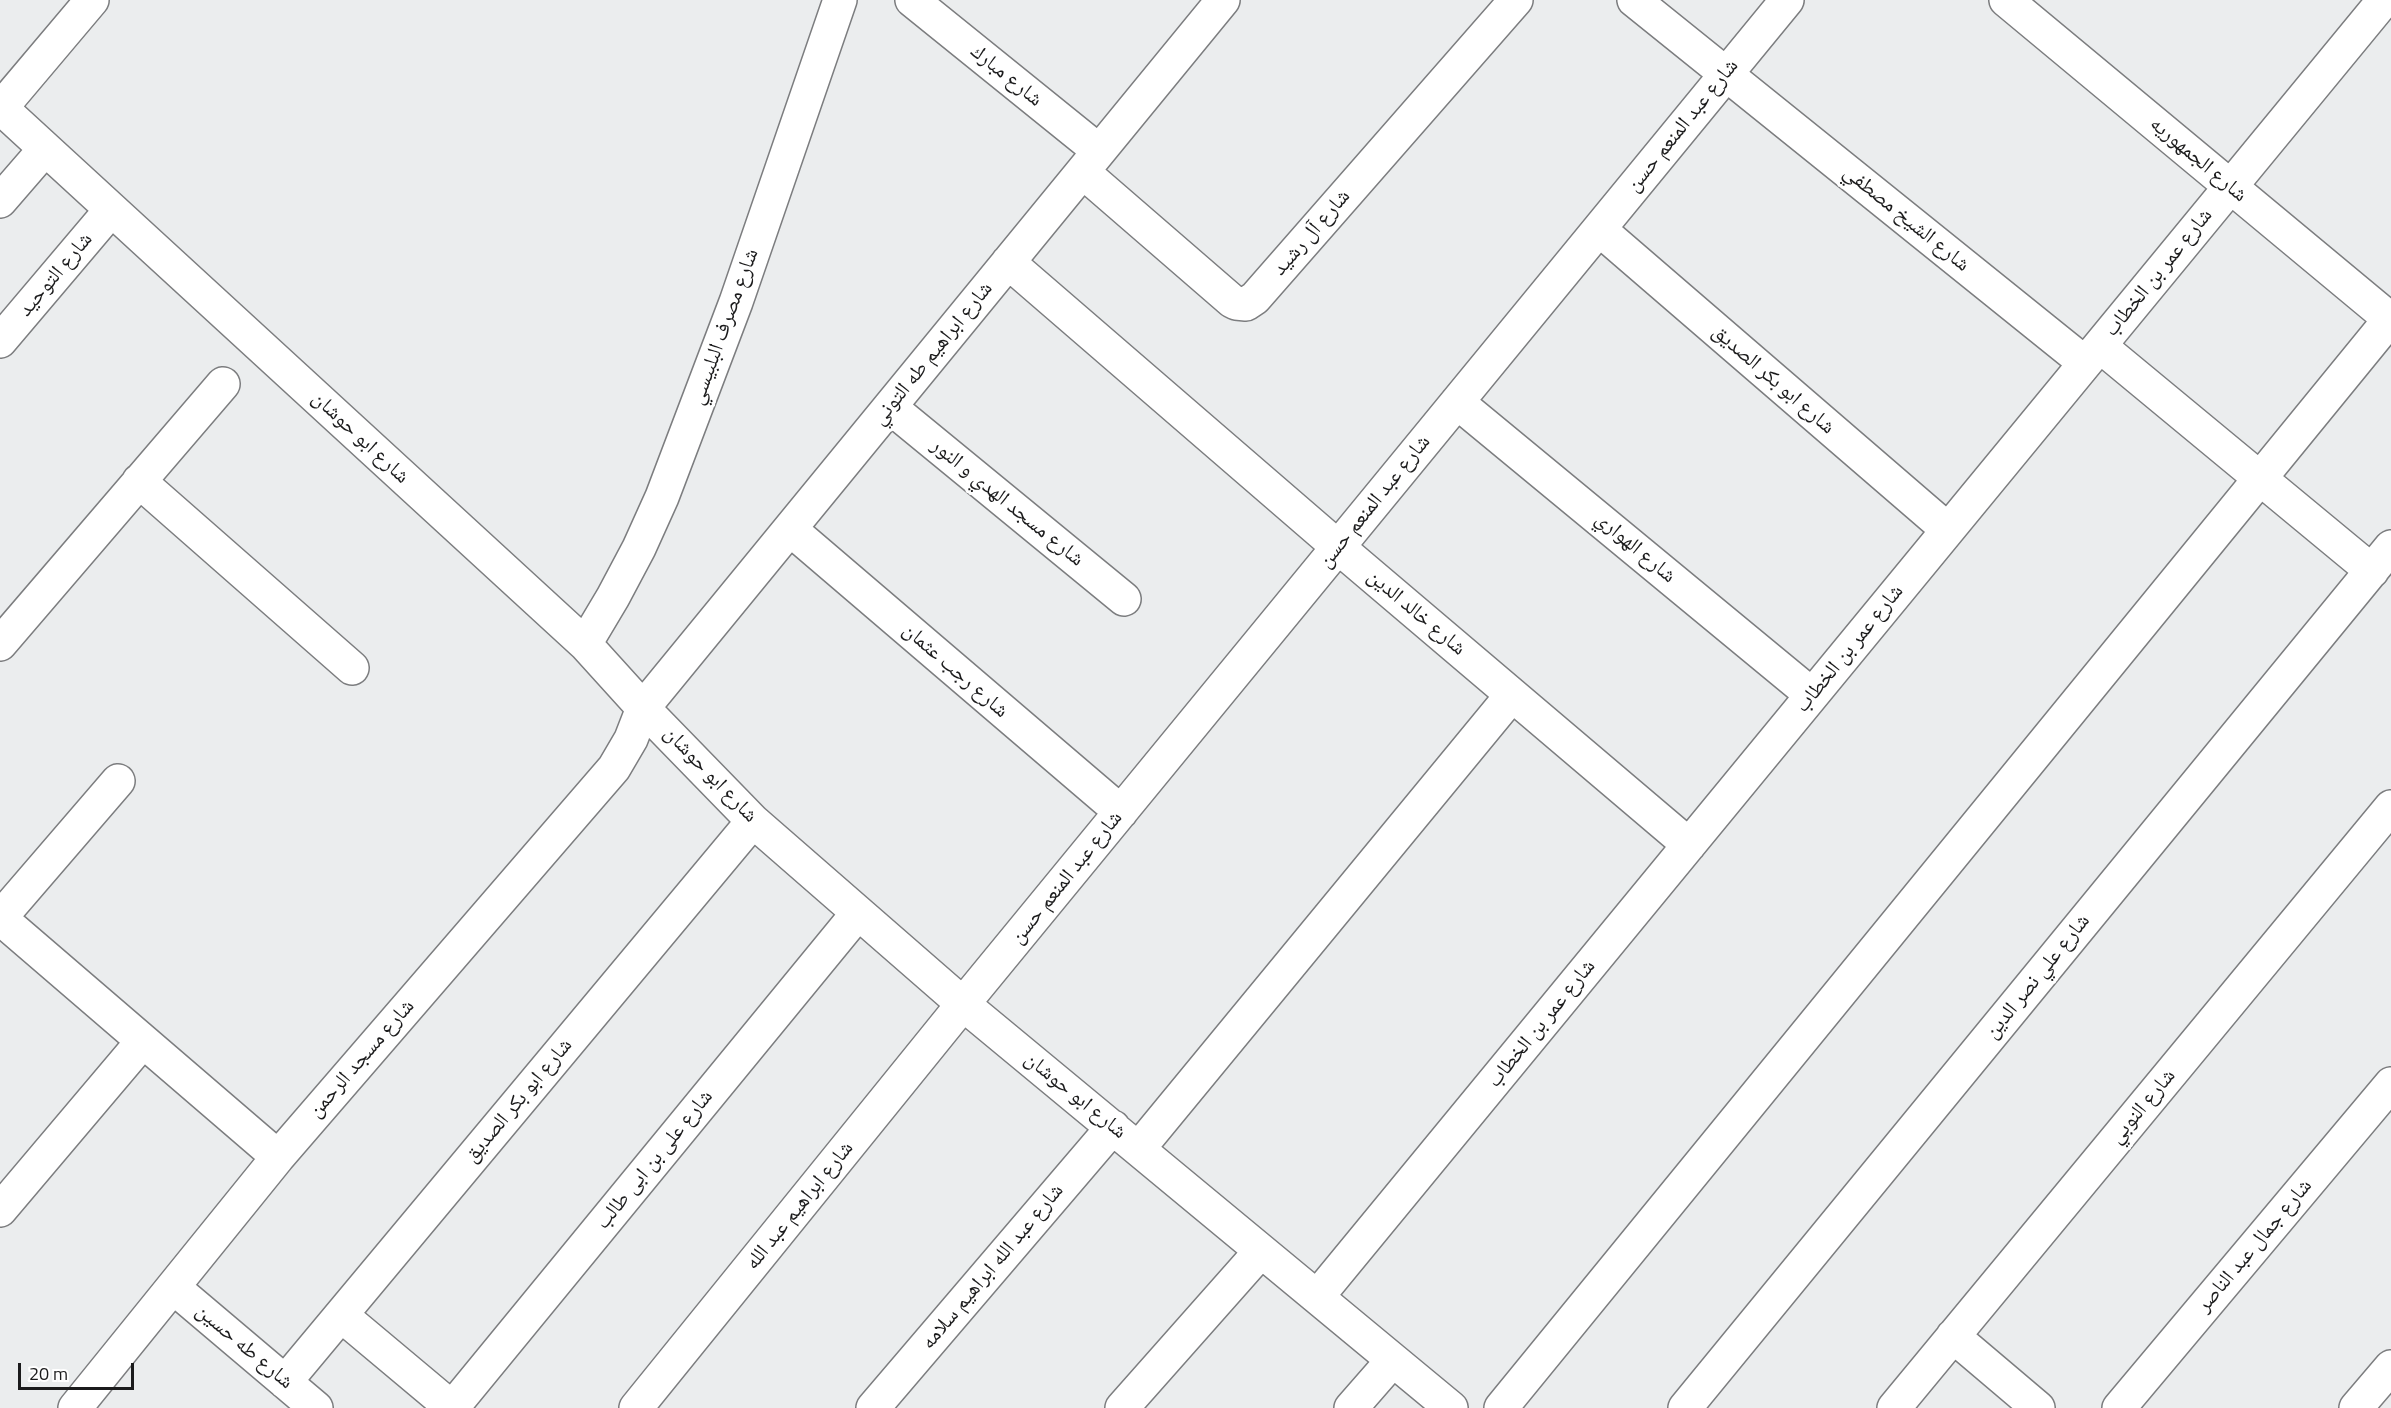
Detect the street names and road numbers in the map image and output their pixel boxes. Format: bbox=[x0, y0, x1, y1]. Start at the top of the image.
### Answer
street label: شارع مبارك bbox=[965, 39, 1047, 113]
street label: شارع عبد المنعم حسن bbox=[1622, 54, 1744, 198]
street label: شارع الجمهوريه bbox=[2144, 112, 2252, 208]
street label: شارع الشيخ مصطفي bbox=[1838, 160, 1974, 278]
street label: شارع آل رشيد bbox=[1268, 185, 1356, 281]
street label: شارع عمر بن الخطاب bbox=[2100, 204, 2218, 342]
street label: شارع التوحيد bbox=[13, 228, 99, 322]
street label: شارع مصرف البلبيسي bbox=[685, 246, 765, 408]
street label: شارع ابراهيم طه التوني bbox=[867, 277, 999, 431]
street label: شارع ابو بكر الصديق bbox=[1706, 320, 1840, 440]
street label: شارع ابو حوشان bbox=[306, 386, 414, 490]
street label: شارع عبد المنعم حسن bbox=[1314, 430, 1436, 574]
street label: شارع مسجد الهدي و النور bbox=[925, 434, 1089, 572]
street label: شارع الهواري bbox=[1589, 507, 1681, 589]
street label: شارع خالد الدين bbox=[1362, 564, 1470, 662]
street label: شارع عمر بن الخطاب bbox=[1791, 580, 1909, 718]
street label: شارع رجب عثمان bbox=[897, 618, 1013, 724]
street label: شارع ابو حوشان bbox=[658, 722, 762, 828]
street label: شارع عبد المنعم حسن bbox=[1006, 806, 1128, 950]
street label: شارع علي نصر الدين bbox=[1980, 909, 2096, 1045]
street label: شارع عمر بن الخطاب bbox=[1483, 955, 1601, 1093]
street label: شارع مسجد الرحمن bbox=[304, 995, 420, 1123]
street label: شارع ابو بكر الصديق bbox=[460, 1034, 578, 1168]
street label: شارع ابو حوشان bbox=[1019, 1047, 1131, 1145]
street label: شارع النوبي bbox=[2104, 1064, 2182, 1150]
street label: شارع على بن ابى طالب bbox=[591, 1085, 719, 1235]
street label: شارع ابراهيم عبد الله bbox=[740, 1137, 860, 1275]
street label: شارع جمال عبد الناصر bbox=[2192, 1174, 2318, 1318]
street label: شارع عبد الله ابراهيم سلامه bbox=[916, 1179, 1070, 1355]
street label: شارع طه حسين bbox=[190, 1299, 298, 1395]

